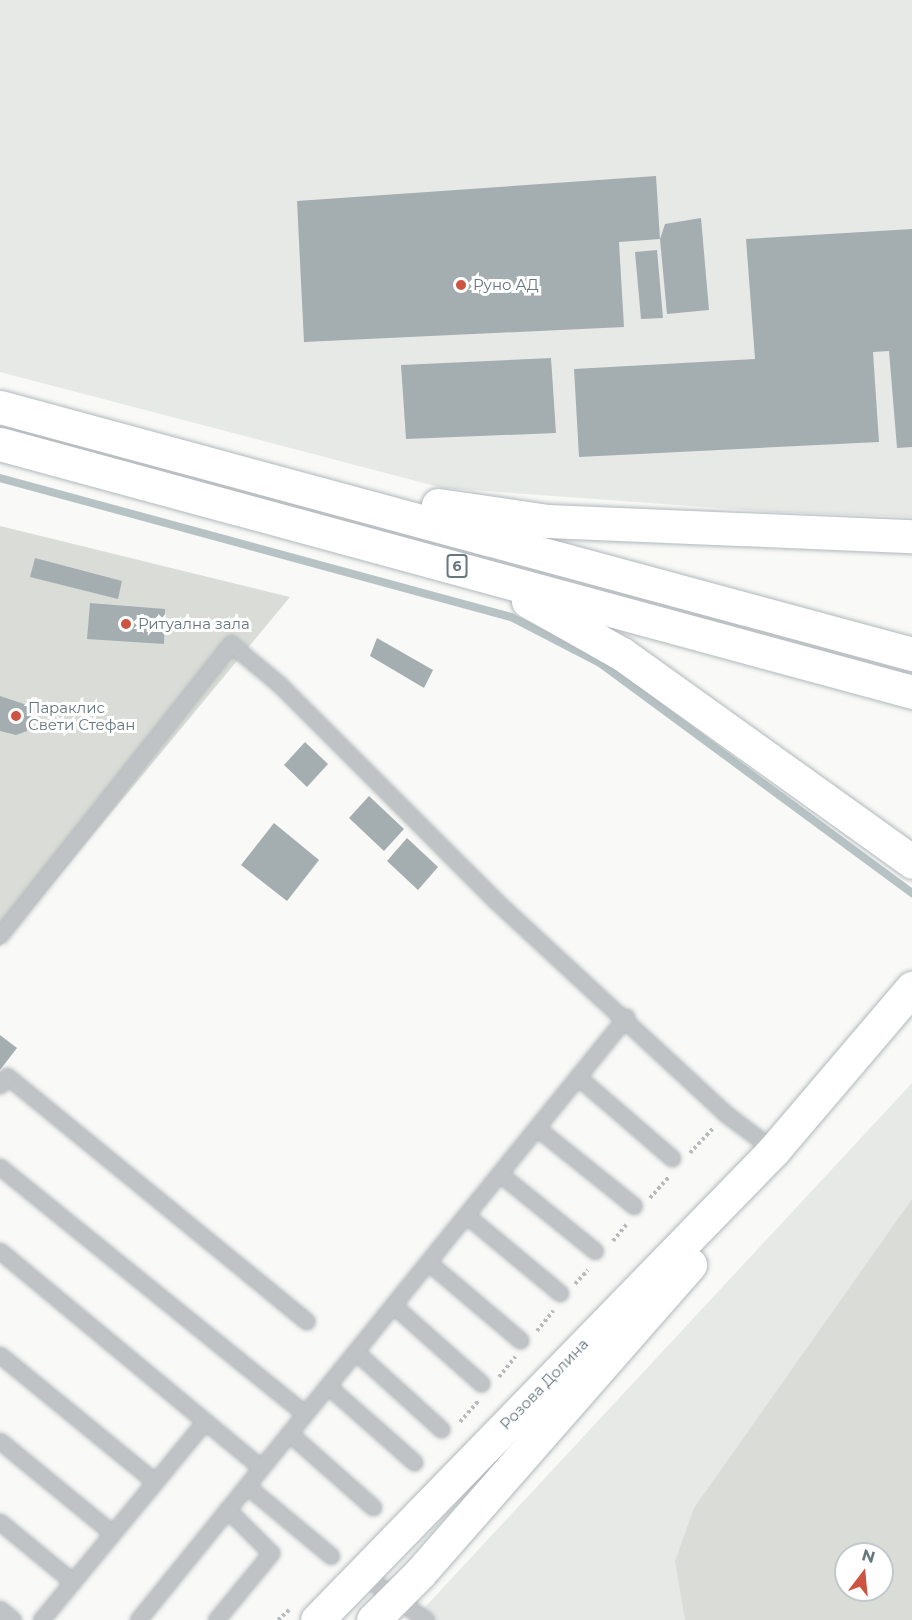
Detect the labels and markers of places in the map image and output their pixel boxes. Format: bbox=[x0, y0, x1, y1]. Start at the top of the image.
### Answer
place label: Руно АД bbox=[473, 276, 539, 294]
marker: Руно АД bbox=[454, 278, 468, 292]
place label: Ритуална зала bbox=[138, 615, 250, 633]
marker: Ритуална зала bbox=[119, 617, 133, 631]
place label: Параклис Свети Стефан bbox=[28, 698, 135, 733]
marker: Параклис Свети Стефан bbox=[9, 709, 23, 723]

